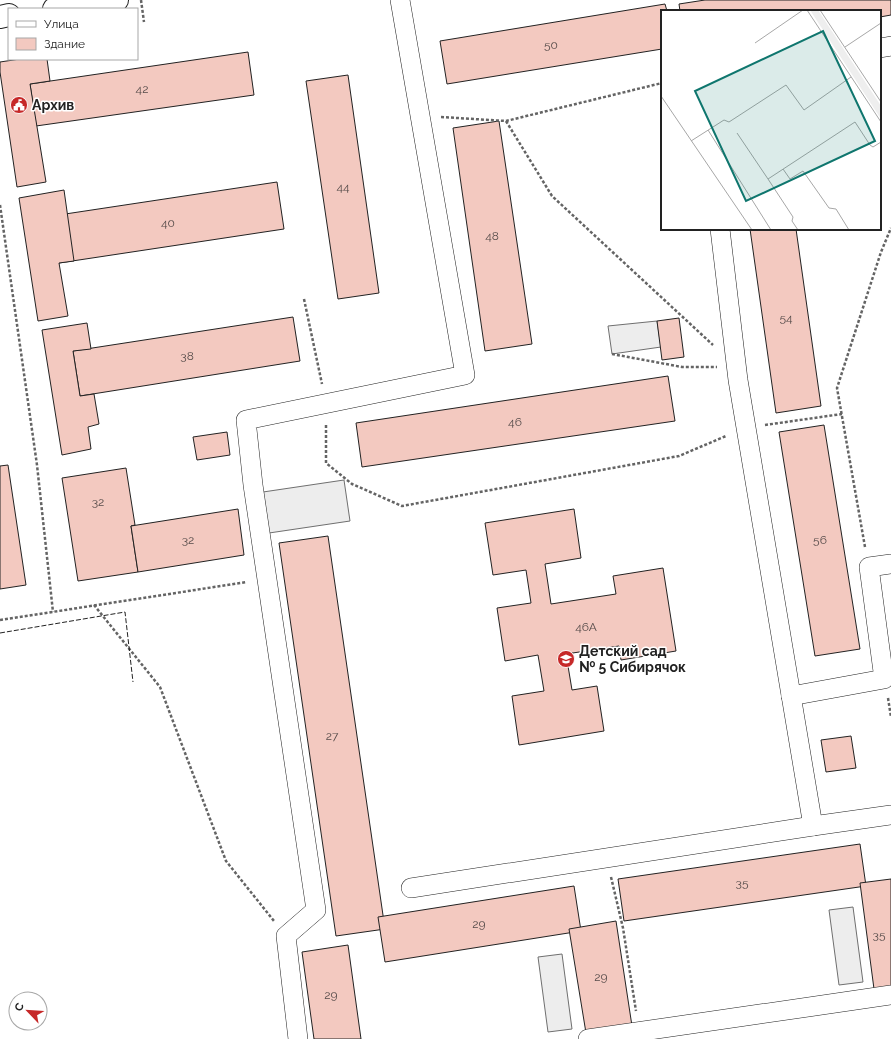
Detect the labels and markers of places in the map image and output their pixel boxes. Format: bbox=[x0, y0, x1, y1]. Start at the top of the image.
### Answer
public building icon: Архив bbox=[9, 95, 29, 115]
place label: Архив bbox=[32, 97, 74, 113]
place label: Детский сад № 5 Сибирячок bbox=[579, 643, 686, 675]
school or university icon: Детский сад № 5 Сибирячок bbox=[556, 649, 576, 669]

